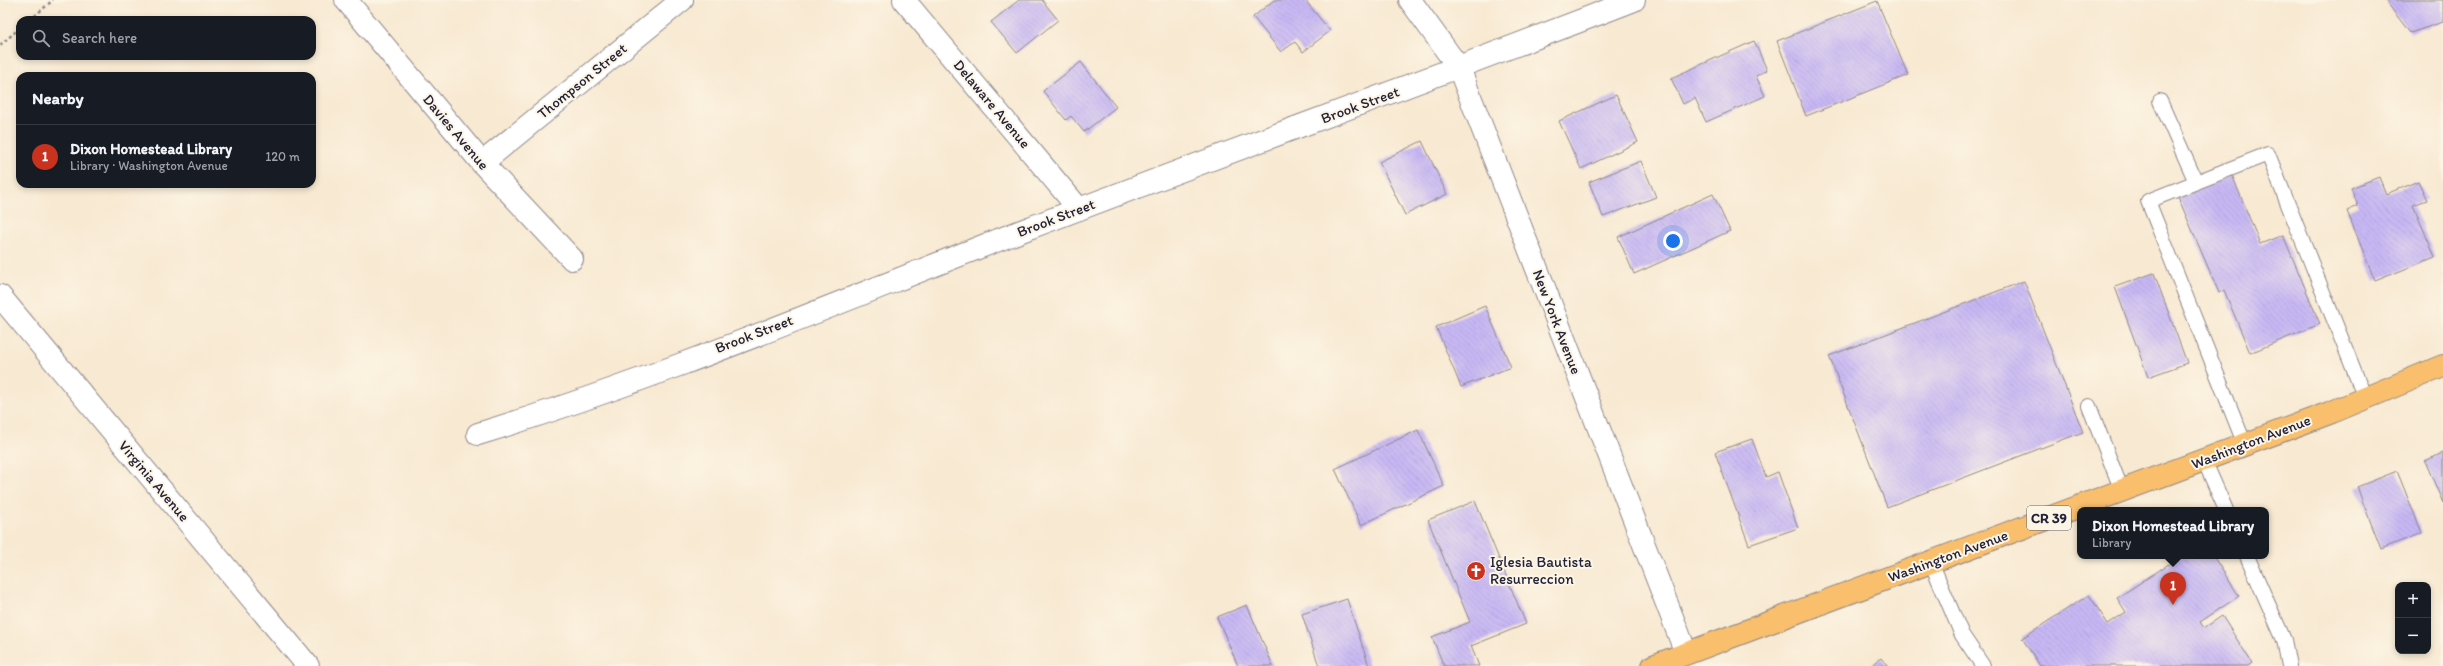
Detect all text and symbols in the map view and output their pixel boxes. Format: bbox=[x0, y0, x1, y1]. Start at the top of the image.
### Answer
search box bbox=[16, 16, 316, 60]
icon: search bbox=[30, 27, 52, 49]
text: Search here bbox=[62, 29, 137, 47]
street label: Thompson Street bbox=[534, 39, 631, 123]
street label: Delaware Avenue bbox=[950, 56, 1034, 152]
street label: Brook Street bbox=[1318, 82, 1402, 127]
text: Nearby bbox=[32, 88, 84, 108]
street label: Davies Avenue bbox=[419, 90, 493, 174]
text: Dixon Homestead Library bbox=[70, 140, 232, 158]
text: 1 bbox=[42, 149, 48, 164]
text: 120 m bbox=[265, 149, 300, 164]
text: Library · Washington Avenue bbox=[70, 158, 228, 173]
street label: Brook Street bbox=[1014, 195, 1098, 241]
your location bbox=[1663, 231, 1683, 251]
street label: New York Avenue bbox=[1529, 267, 1585, 377]
street label: Brook Street bbox=[712, 311, 796, 357]
street label: Washington Avenue bbox=[2189, 411, 2313, 473]
street label: Virginia Avenue bbox=[115, 437, 193, 525]
road number: CR 39 bbox=[2027, 506, 2071, 530]
popup bbox=[2077, 507, 2269, 559]
text: Dixon Homestead Library bbox=[2092, 517, 2254, 535]
street label: Washington Avenue bbox=[1885, 526, 2011, 586]
text: Library bbox=[2092, 535, 2131, 550]
place label: Iglesia Bautista Resurreccion bbox=[1490, 553, 1592, 588]
church icon: Iglesia Bautista Resurreccion bbox=[1465, 560, 1487, 582]
pin: 1 bbox=[2160, 572, 2186, 605]
map controls bbox=[2395, 582, 2431, 654]
button: + bbox=[2395, 582, 2431, 618]
button: − bbox=[2395, 618, 2431, 654]

